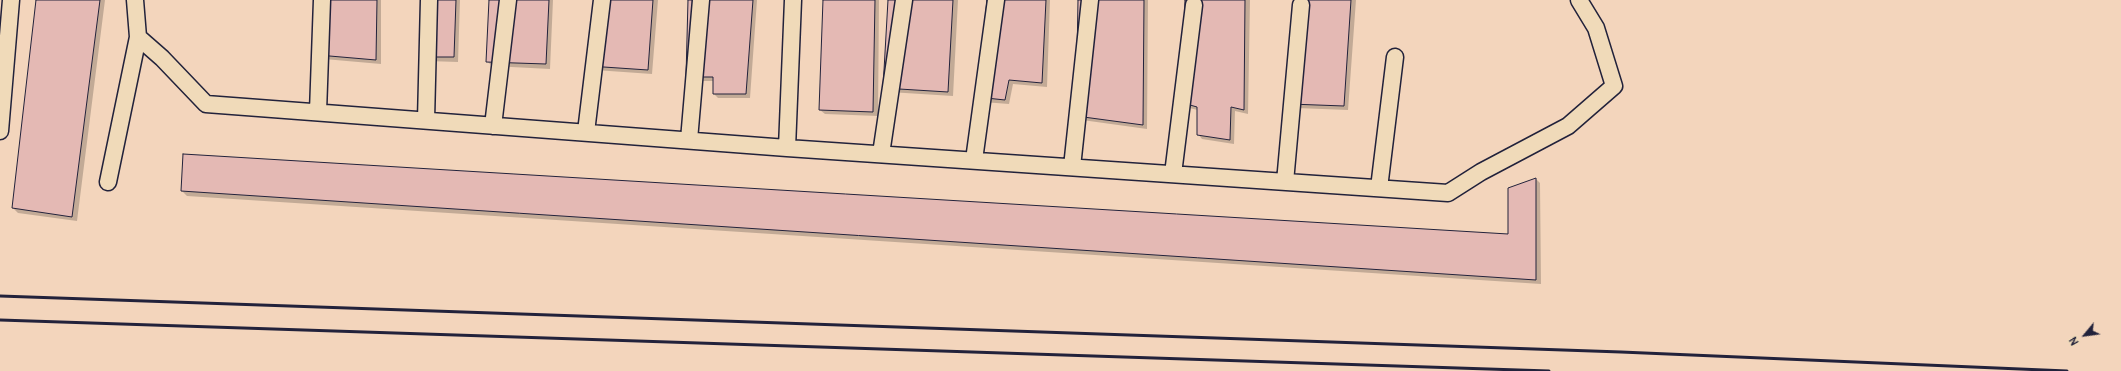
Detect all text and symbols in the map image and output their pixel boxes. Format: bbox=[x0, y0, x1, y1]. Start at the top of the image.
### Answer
north arrow bbox=[2065, 315, 2105, 355]
text: N bbox=[2067, 335, 2082, 347]

